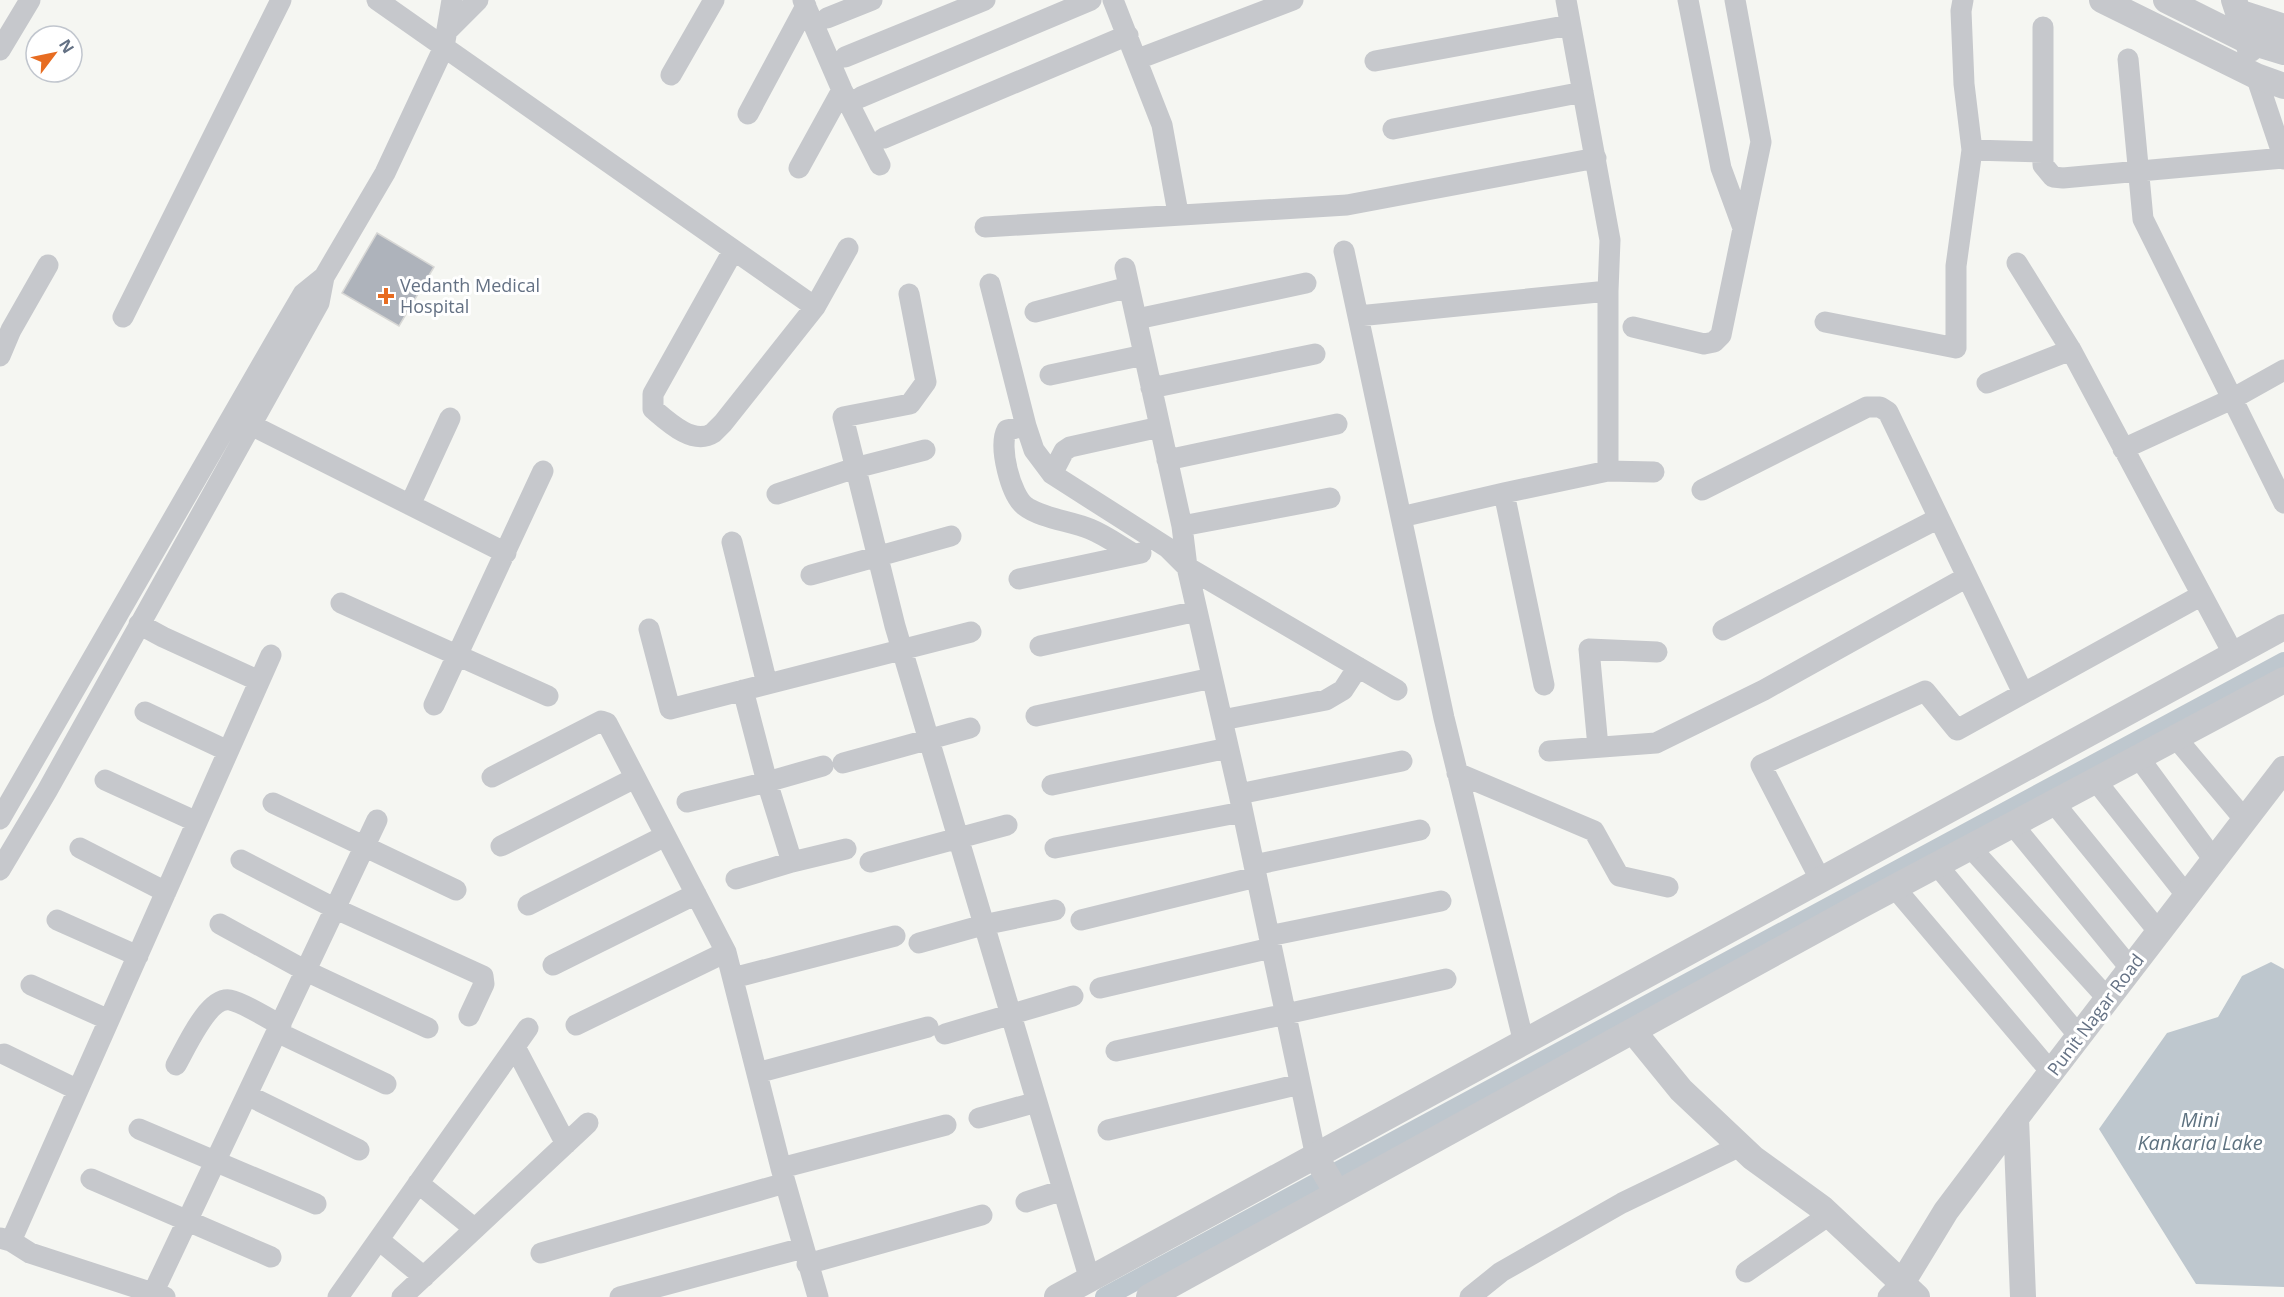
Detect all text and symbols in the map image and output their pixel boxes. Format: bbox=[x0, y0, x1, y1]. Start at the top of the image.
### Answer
north arrow bbox=[24, 24, 84, 84]
text: N bbox=[54, 35, 79, 57]
place label: Vedanth Medical Hospital bbox=[400, 273, 540, 318]
marker: Vedanth Medical Hospital bbox=[377, 287, 395, 305]
street label: Punit Nagar Road bbox=[2041, 949, 2149, 1080]
water label: Mini Kankaria Lake bbox=[2137, 1106, 2263, 1156]

